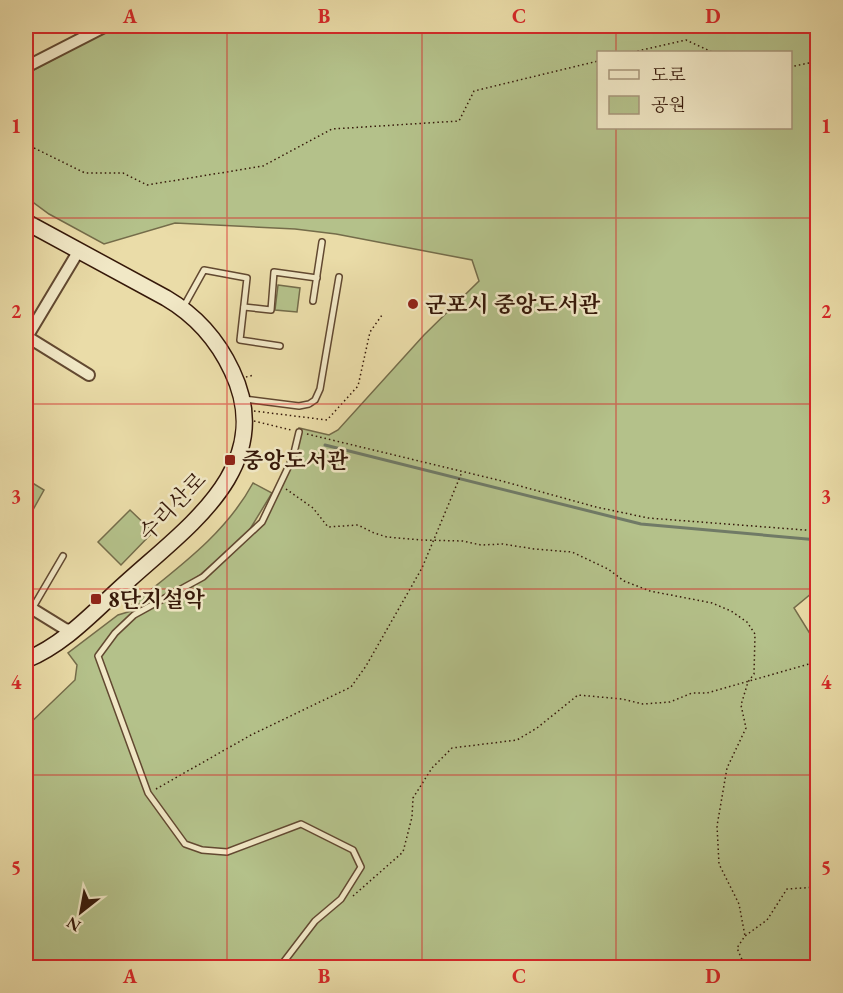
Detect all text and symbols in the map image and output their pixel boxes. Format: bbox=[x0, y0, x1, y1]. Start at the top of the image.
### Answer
text: A bbox=[122, 3, 138, 29]
text: B bbox=[318, 3, 330, 29]
text: C bbox=[512, 3, 526, 29]
text: D bbox=[705, 3, 721, 29]
legend bbox=[597, 51, 792, 129]
text: 도로 bbox=[651, 63, 686, 86]
text: 공원 bbox=[651, 93, 686, 116]
text: 1 bbox=[11, 113, 21, 139]
text: 1 bbox=[821, 113, 831, 139]
place label: 군포시 중앙도서관 bbox=[425, 290, 601, 319]
marker: 군포시 중앙도서관 bbox=[406, 297, 420, 311]
text: 2 bbox=[11, 298, 22, 324]
text: 2 bbox=[821, 298, 832, 324]
place label: 중앙도서관 bbox=[242, 446, 349, 475]
marker: 중앙도서관 bbox=[223, 453, 237, 467]
street label: 수리산로 bbox=[132, 466, 212, 547]
text: 3 bbox=[11, 483, 21, 509]
text: 3 bbox=[821, 483, 831, 509]
place label: 8단지설악 bbox=[108, 585, 205, 614]
marker: 8단지설악 bbox=[89, 592, 103, 606]
text: 4 bbox=[11, 669, 22, 695]
text: 4 bbox=[821, 669, 832, 695]
text: 5 bbox=[11, 854, 21, 880]
text: 5 bbox=[821, 854, 831, 880]
north arrow bbox=[51, 882, 111, 942]
text: N bbox=[63, 912, 84, 937]
text: A bbox=[122, 963, 138, 989]
text: B bbox=[318, 963, 330, 989]
text: C bbox=[512, 963, 526, 989]
text: D bbox=[705, 963, 721, 989]

